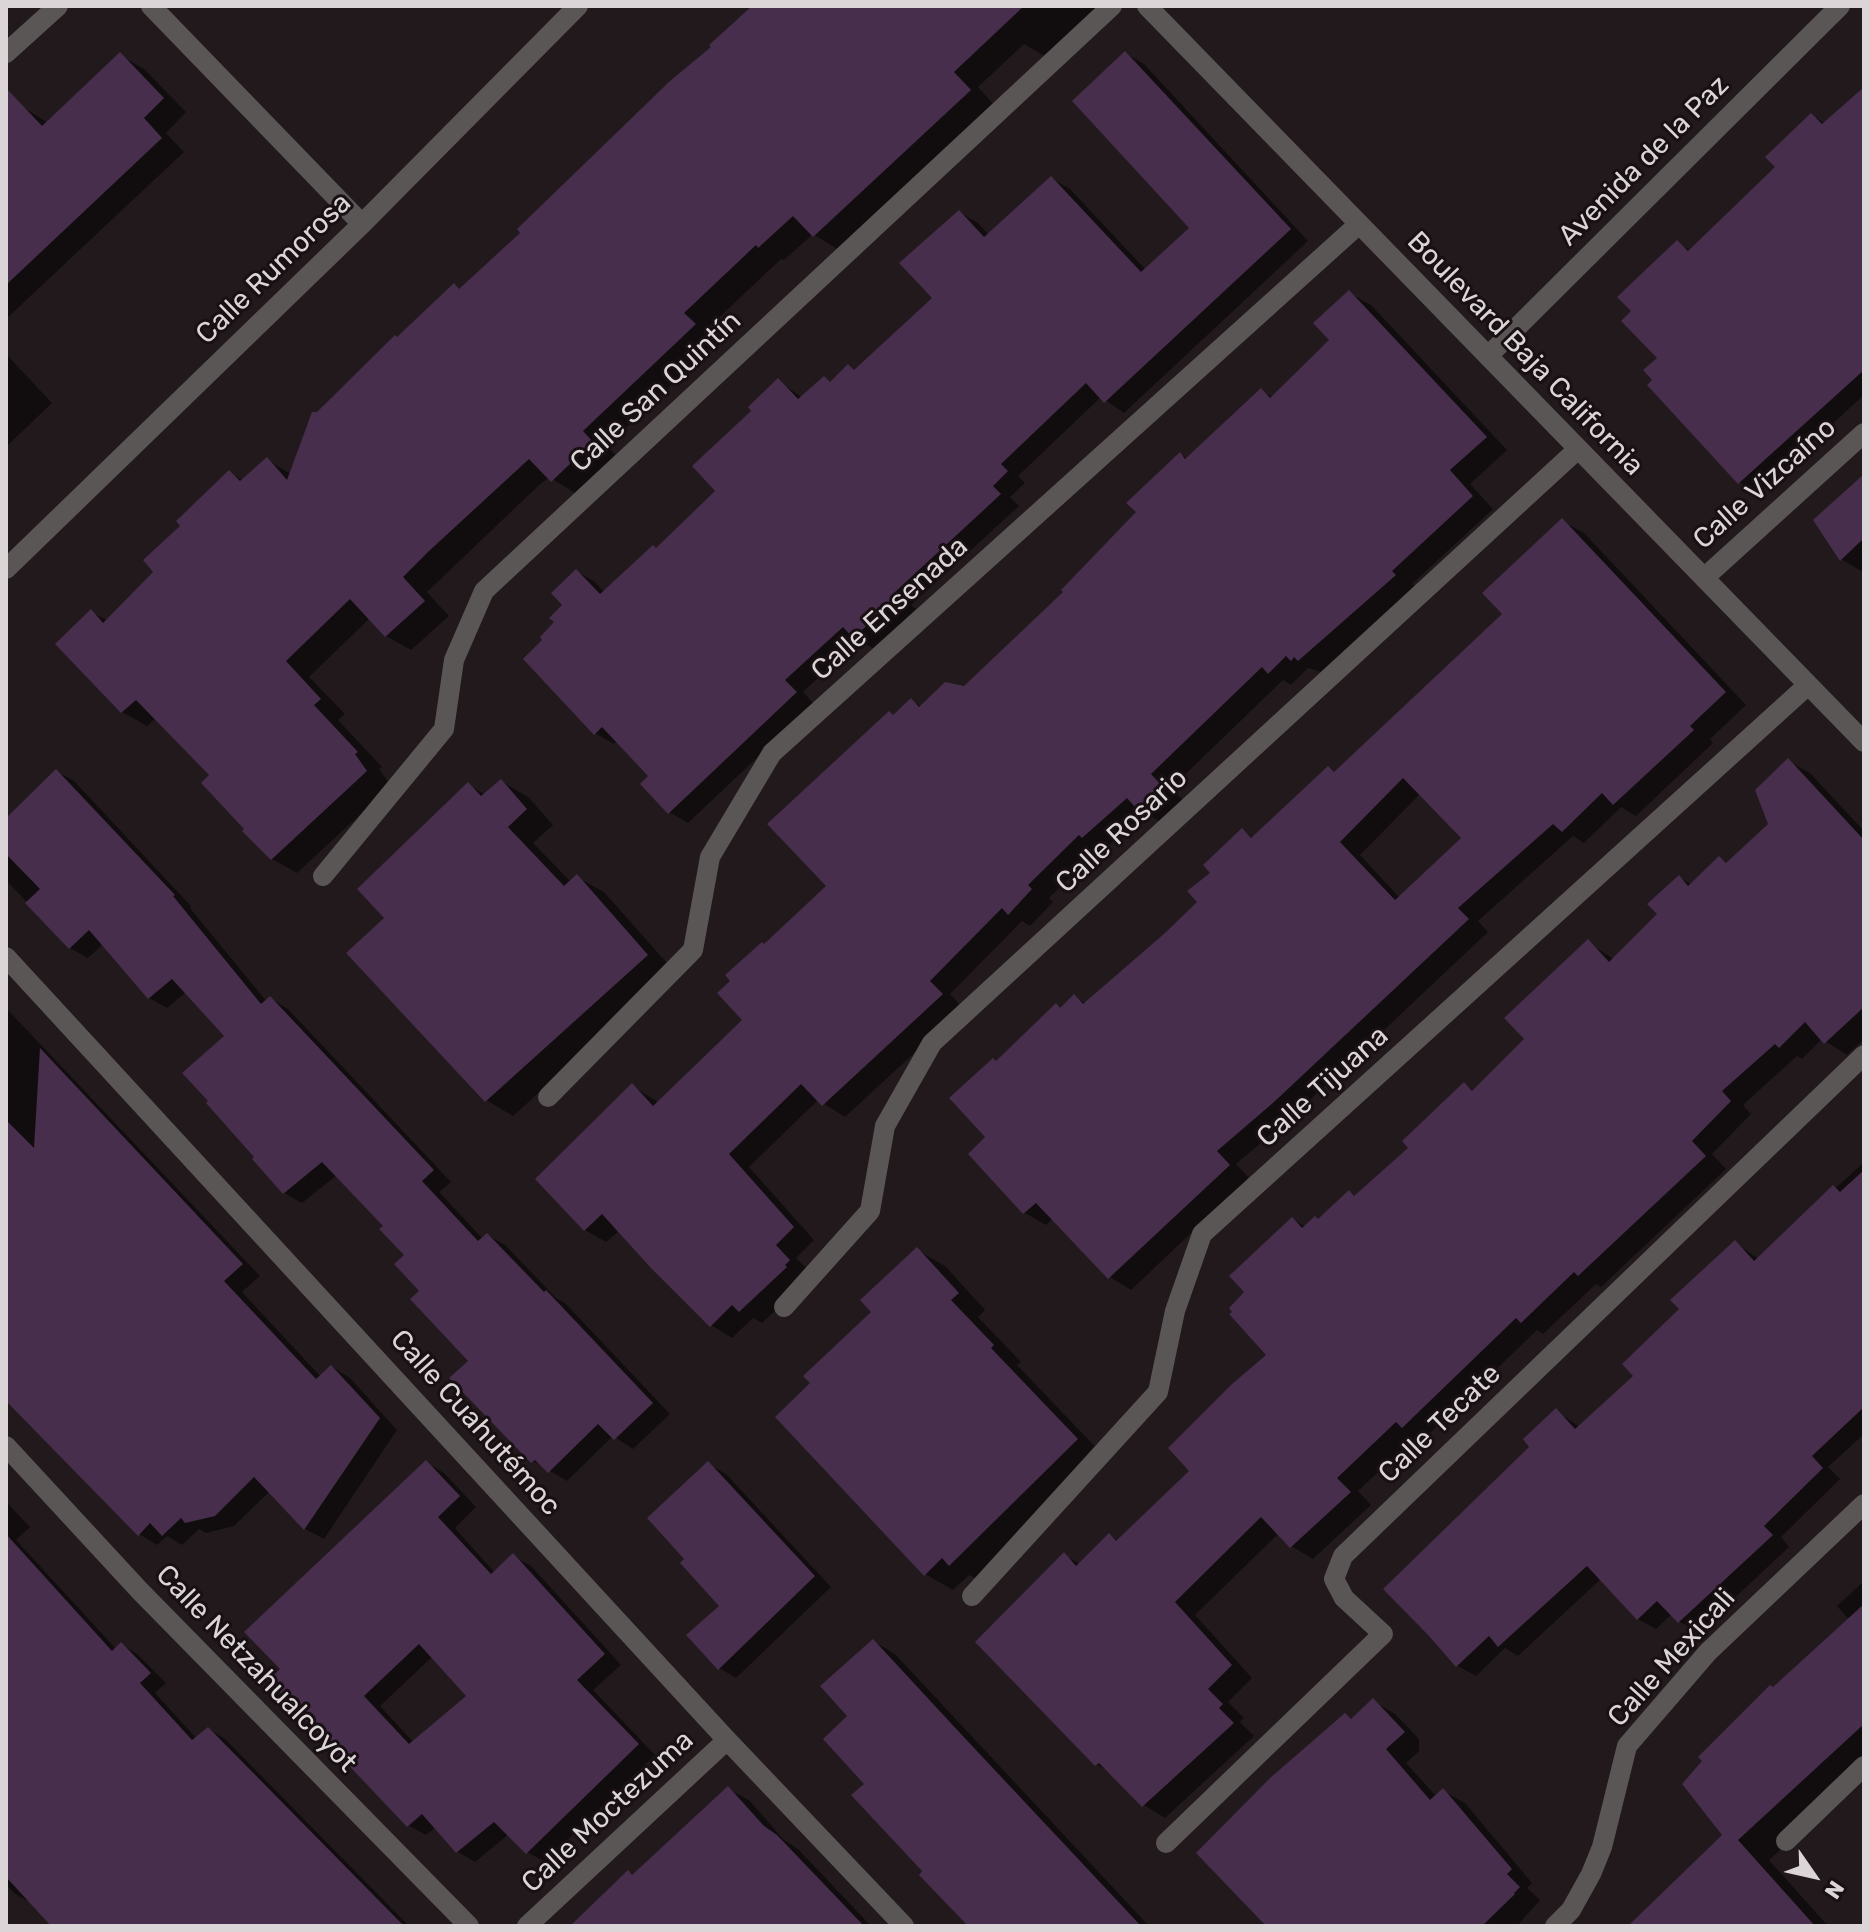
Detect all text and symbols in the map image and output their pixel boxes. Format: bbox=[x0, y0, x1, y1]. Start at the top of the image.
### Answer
street label: Avenida de la Paz bbox=[1552, 69, 1736, 253]
street label: Calle Rumorosa bbox=[189, 187, 359, 351]
street label: Boulevard Baja California bbox=[1400, 225, 1650, 483]
street label: Calle San Quintín bbox=[564, 304, 748, 480]
street label: Calle Vizcaíno bbox=[1687, 411, 1843, 557]
street label: Calle Ensenada bbox=[805, 530, 975, 688]
street label: Calle Rosario bbox=[1049, 762, 1195, 900]
street label: Calle Tijuana bbox=[1250, 1019, 1396, 1155]
street label: Calle Cuahutémoc bbox=[383, 1323, 567, 1523]
street label: Calle Tecate bbox=[1372, 1357, 1508, 1491]
street label: Calle Netzahualcoyot bbox=[148, 1558, 364, 1780]
street label: Calle Mexicali bbox=[1601, 1582, 1743, 1734]
street label: Calle Moctezuma bbox=[515, 1724, 701, 1900]
north arrow bbox=[1774, 1836, 1854, 1916]
text: N bbox=[1819, 1876, 1850, 1904]

